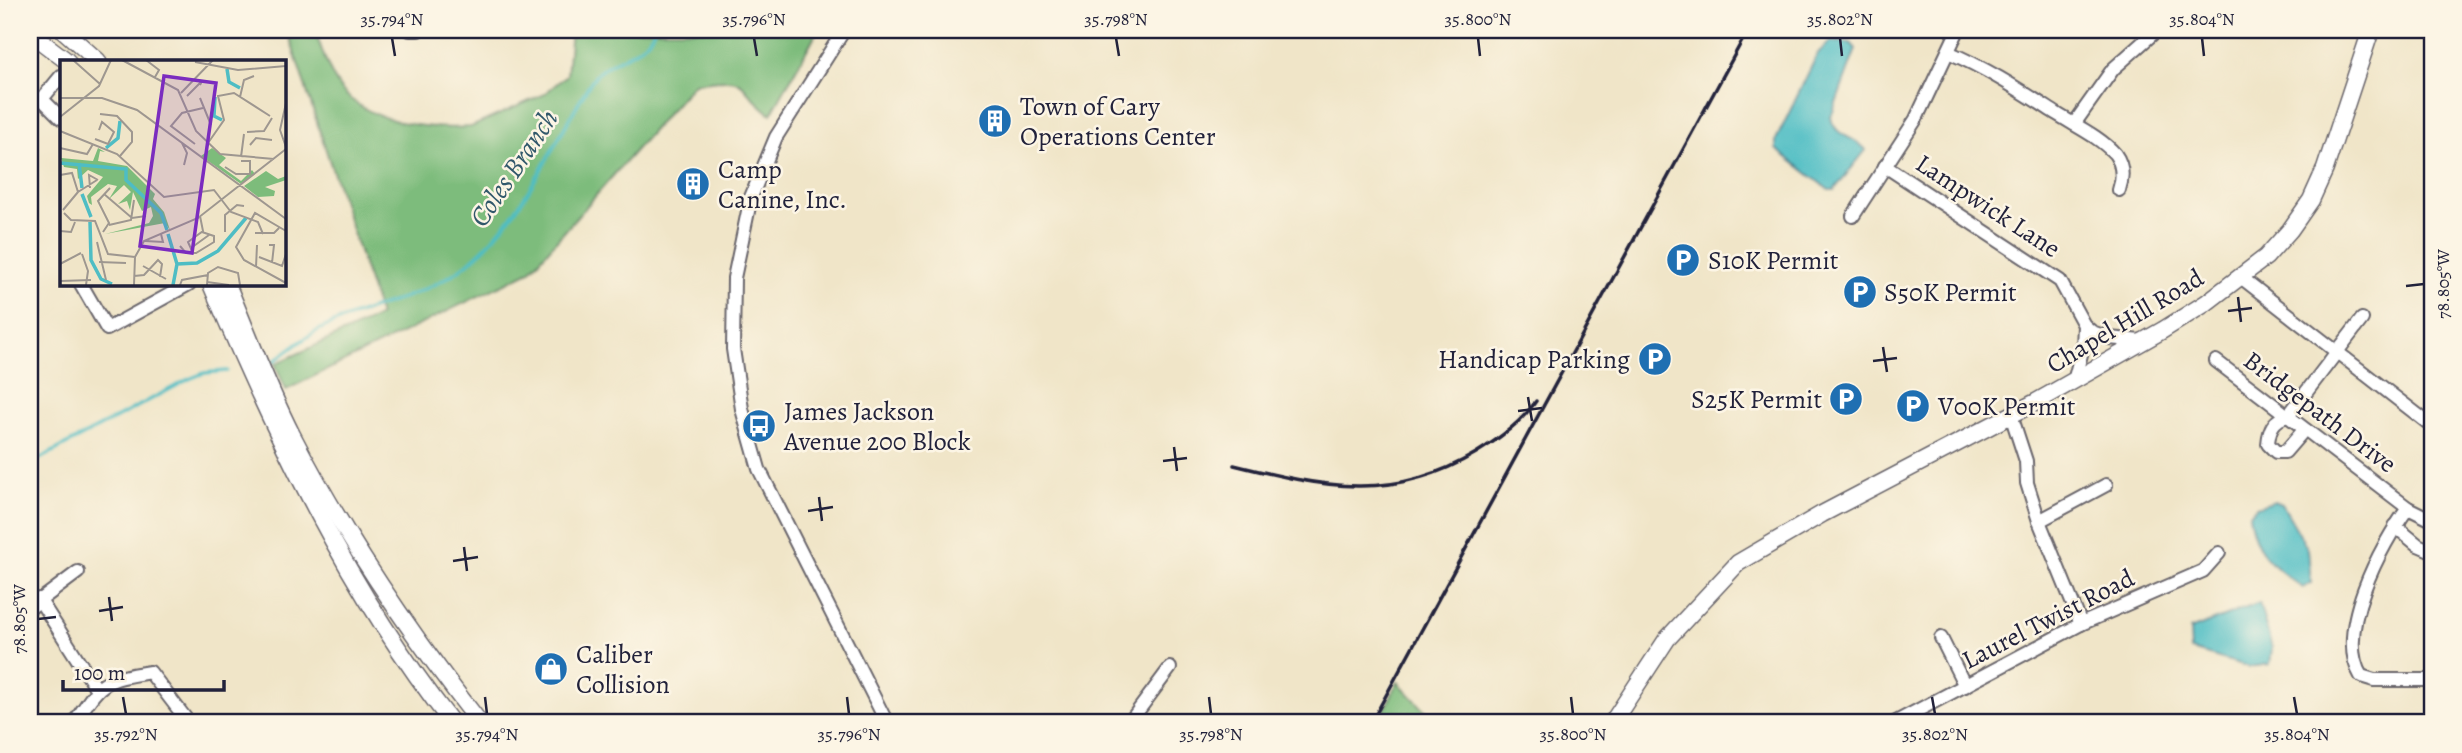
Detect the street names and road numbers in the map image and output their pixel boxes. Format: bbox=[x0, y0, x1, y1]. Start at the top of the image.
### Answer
street label: Lampwick Lane bbox=[1909, 146, 2067, 266]
street label: Chapel Hill Road bbox=[2040, 260, 2210, 382]
street label: Bridgepath Drive bbox=[2236, 343, 2404, 481]
street label: Laurel Twist Road bbox=[1956, 560, 2140, 678]

